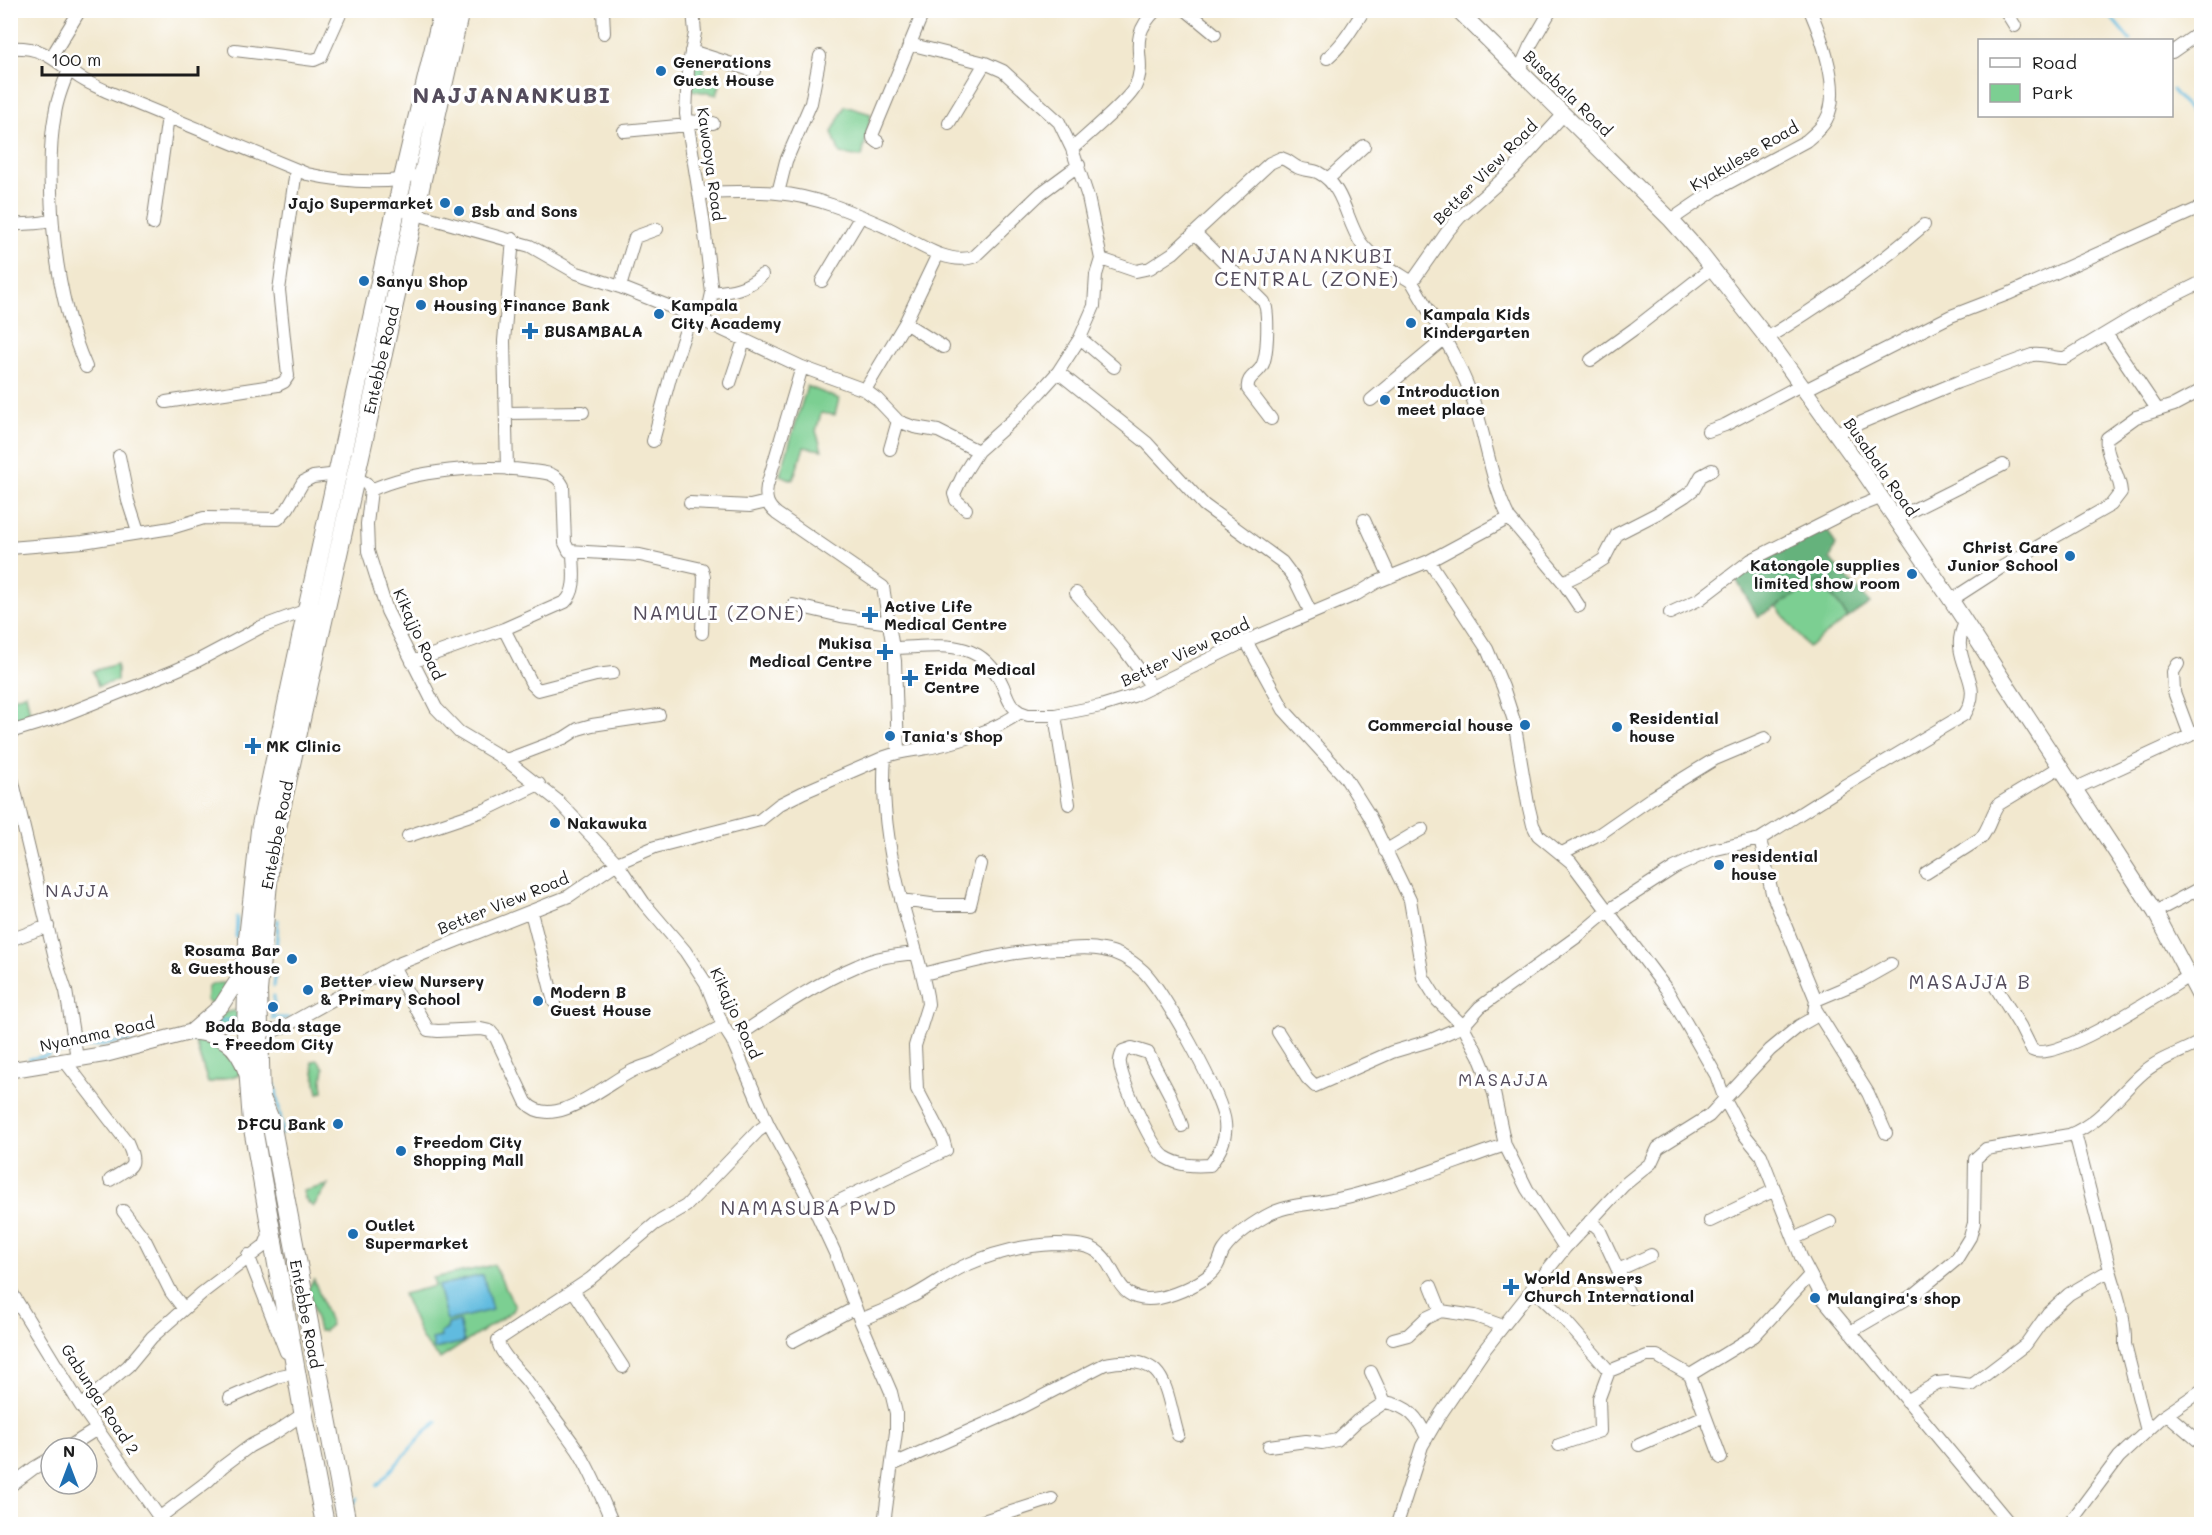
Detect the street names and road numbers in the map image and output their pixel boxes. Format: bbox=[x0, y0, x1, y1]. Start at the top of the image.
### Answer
street label: Busabala Road bbox=[1519, 45, 1617, 140]
street label: Kawooya Road bbox=[693, 106, 730, 222]
street label: Better View Road bbox=[1428, 115, 1541, 228]
street label: Kyakulese Road bbox=[1686, 116, 1802, 195]
street label: Entebbe Road bbox=[358, 304, 403, 416]
street label: Busabala Road bbox=[1840, 413, 1923, 520]
street label: Kikajjo Road bbox=[389, 585, 450, 683]
street label: Better View Road bbox=[1117, 613, 1252, 691]
street label: Entebbe Road bbox=[256, 779, 297, 891]
street label: Better View Road bbox=[434, 867, 571, 938]
street label: Kikajjo Road bbox=[706, 964, 767, 1062]
street label: Nyanama Road bbox=[38, 1011, 156, 1056]
street label: Entebbe Road bbox=[286, 1258, 327, 1370]
street label: Gabunga Road 2 bbox=[57, 1339, 144, 1458]

